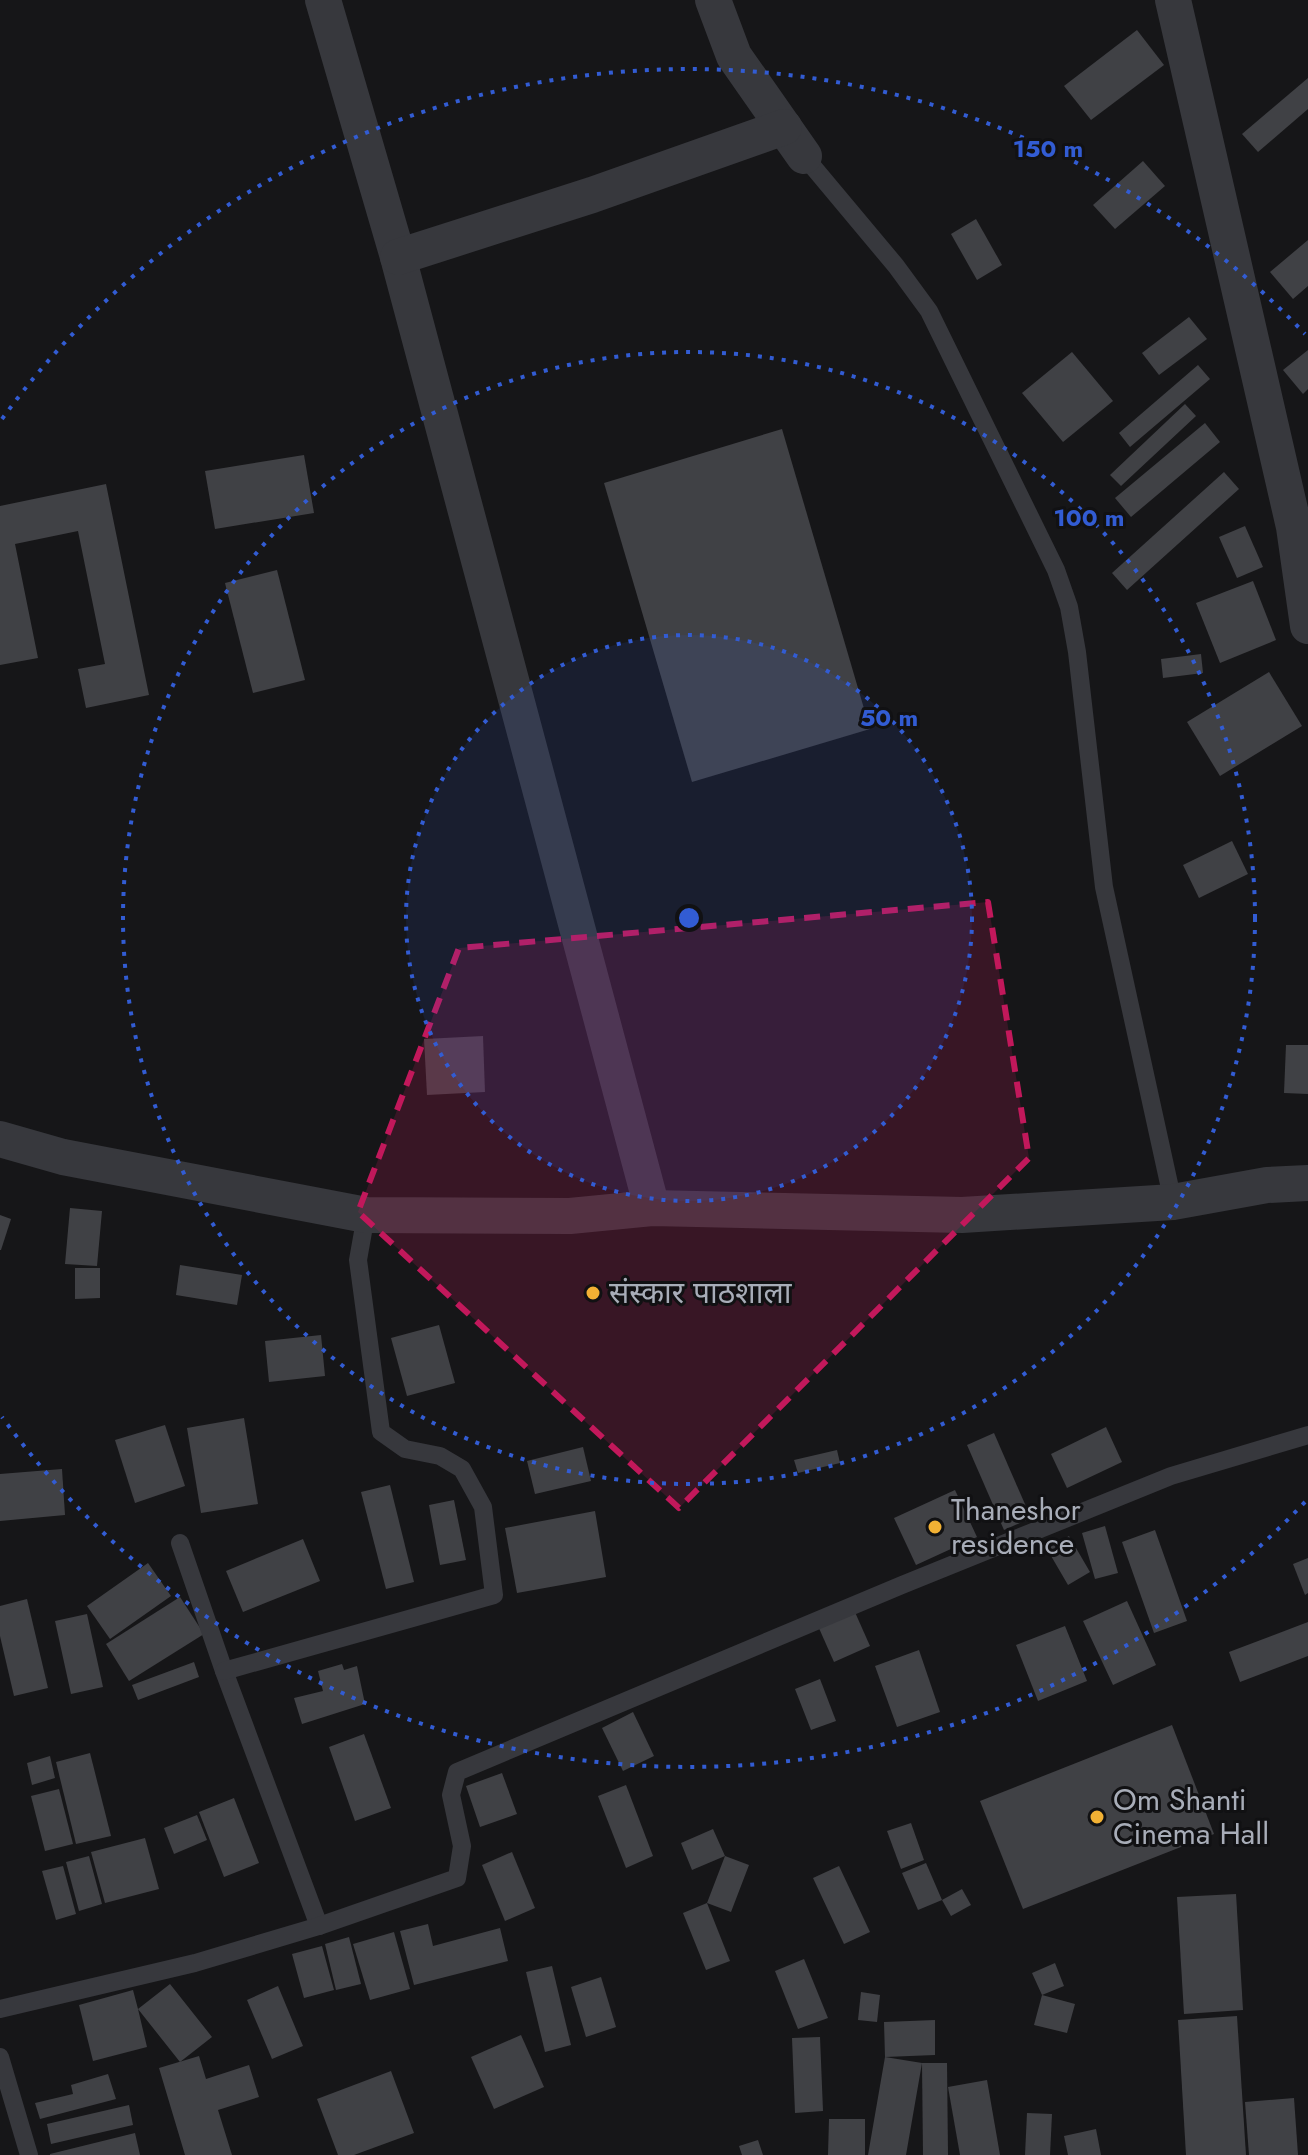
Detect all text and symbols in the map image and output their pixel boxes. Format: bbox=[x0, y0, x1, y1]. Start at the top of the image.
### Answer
text: 150 m bbox=[1013, 131, 1083, 166]
text: 100 m bbox=[1054, 500, 1124, 535]
text: 50 m bbox=[860, 700, 918, 735]
centre of rings bbox=[675, 904, 703, 932]
place label: संस्कार पाठशाला bbox=[609, 1271, 793, 1314]
marker: संस्कार पाठशाला bbox=[584, 1284, 602, 1302]
place label: Thaneshor residence bbox=[951, 1488, 1082, 1565]
marker: Thaneshor residence bbox=[926, 1518, 944, 1536]
place label: Om Shanti Cinema Hall bbox=[1113, 1778, 1269, 1855]
marker: Om Shanti Cinema Hall bbox=[1088, 1808, 1106, 1826]

